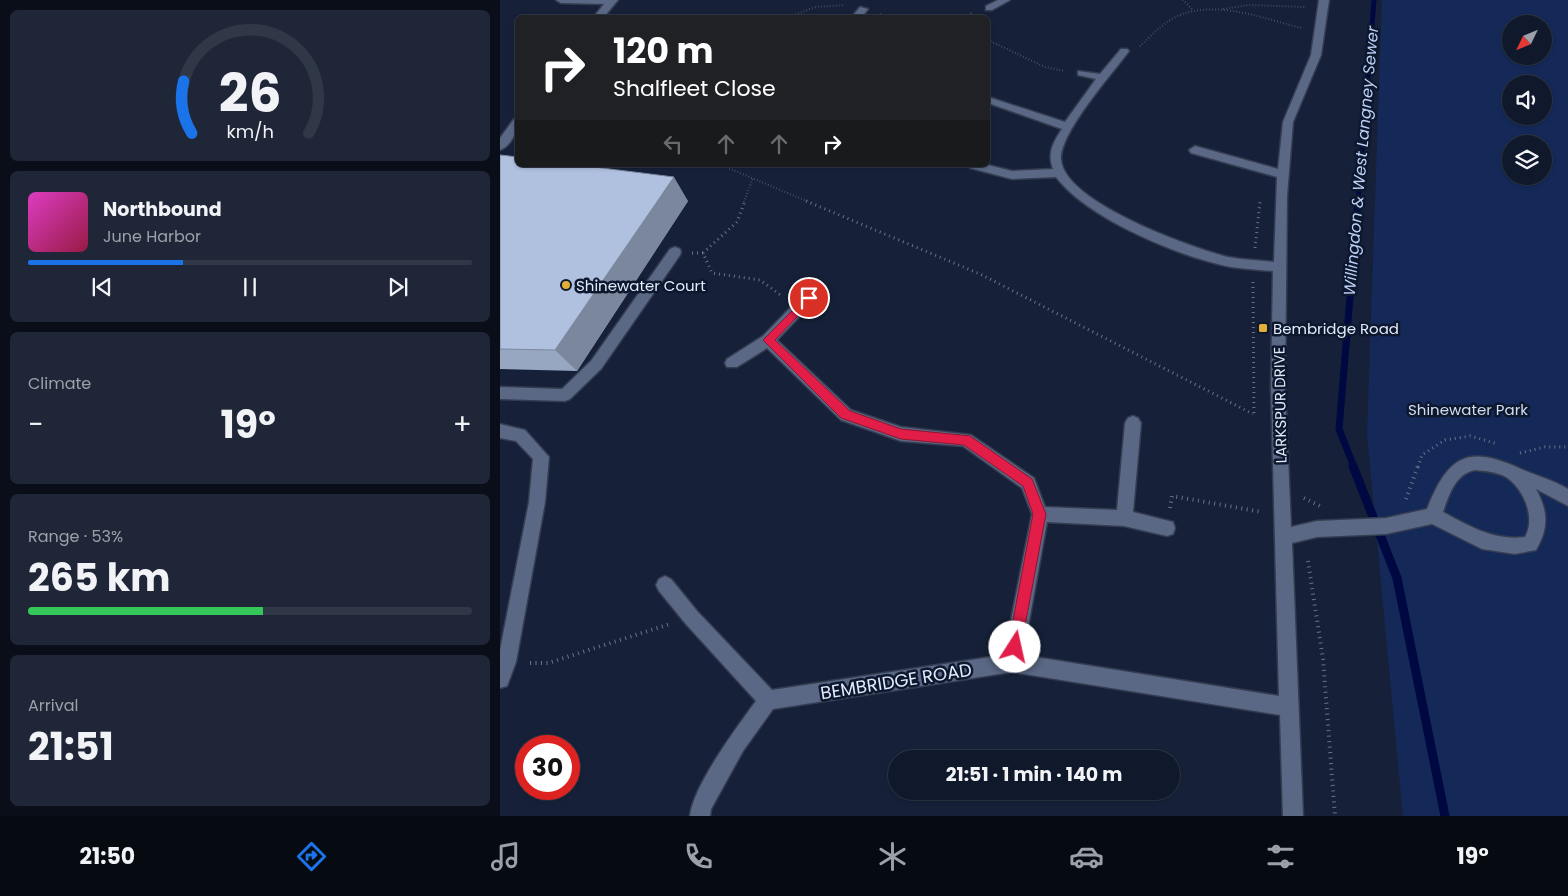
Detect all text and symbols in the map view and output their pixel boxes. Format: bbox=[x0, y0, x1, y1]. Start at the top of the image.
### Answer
north arrow bbox=[1502, 15, 1552, 65]
map controls bbox=[1502, 15, 1552, 185]
water label: Willingdon & West Langney Sewer bbox=[1338, 24, 1384, 297]
text: 120 m bbox=[613, 26, 713, 75]
icon: right bbox=[530, 35, 595, 100]
text: 26 bbox=[219, 57, 281, 130]
text: Shalfleet Close bbox=[613, 73, 776, 104]
button: sound bbox=[1502, 75, 1552, 125]
text: km/h bbox=[226, 119, 274, 144]
icon: left bbox=[659, 130, 687, 158]
icon: ahead bbox=[712, 130, 740, 158]
icon: ahead bbox=[765, 130, 793, 158]
icon: right bbox=[818, 130, 846, 158]
button: layers bbox=[1502, 135, 1552, 185]
text: Northbound bbox=[103, 196, 222, 223]
text: June Harbor bbox=[103, 225, 201, 248]
icon: previous bbox=[88, 273, 116, 301]
icon: pause bbox=[236, 273, 264, 301]
icon: next bbox=[384, 273, 412, 301]
place label: Shinewater Court bbox=[576, 275, 706, 296]
pin bbox=[788, 277, 830, 319]
marker: Shinewater Court bbox=[560, 279, 572, 291]
icon: arrive bbox=[795, 284, 823, 312]
place label: Bembridge Road bbox=[1273, 318, 1399, 339]
marker: Bembridge Road bbox=[1257, 322, 1269, 334]
street label: LARKSPUR DRIVE bbox=[1268, 346, 1292, 464]
text: Climate bbox=[28, 372, 91, 395]
text: 19° bbox=[221, 398, 276, 451]
park label: Shinewater Park bbox=[1408, 399, 1528, 420]
text: − bbox=[28, 405, 43, 444]
text: + bbox=[453, 405, 472, 444]
text: Range · 53% bbox=[28, 525, 123, 548]
text: 265 km bbox=[28, 551, 170, 604]
position arrow bbox=[988, 620, 1040, 672]
street label: BEMBRIDGE ROAD bbox=[819, 657, 973, 705]
text: Arrival bbox=[28, 694, 78, 717]
text: 21:51 bbox=[28, 720, 114, 773]
speed limit sign: 30 bbox=[515, 735, 580, 800]
text: 21:51 · 1 min · 140 m bbox=[946, 761, 1122, 788]
icon: directions bbox=[294, 839, 329, 874]
icon: music bbox=[488, 839, 523, 874]
icon: phone bbox=[681, 839, 716, 874]
icon: climate bbox=[875, 839, 910, 874]
icon: car bbox=[1069, 839, 1104, 874]
icon: filters bbox=[1263, 839, 1298, 874]
text: 21:50 bbox=[79, 841, 135, 872]
text: 19° bbox=[1457, 841, 1489, 872]

